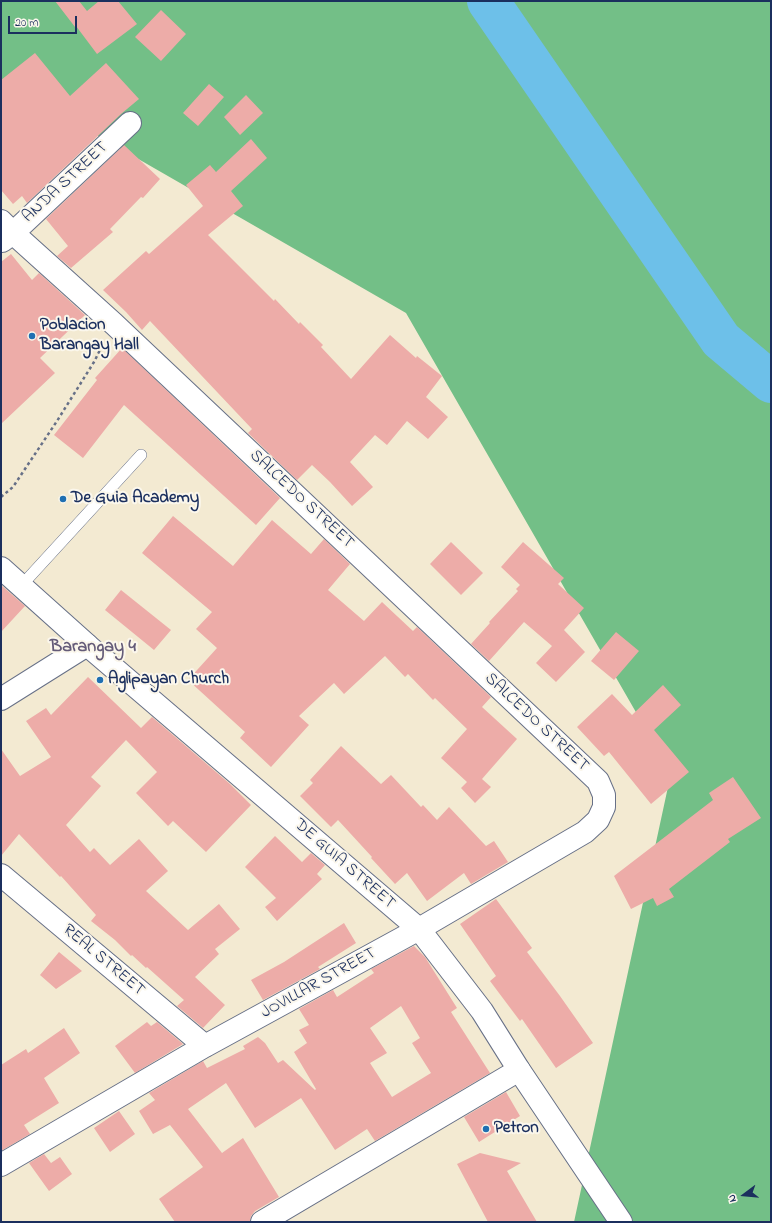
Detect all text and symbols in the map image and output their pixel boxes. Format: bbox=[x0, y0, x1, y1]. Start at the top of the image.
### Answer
scale bar bbox=[10, 8, 79, 34]
text: 20 m bbox=[15, 14, 38, 32]
street label: ANDA STREET bbox=[19, 138, 113, 228]
place label: Poblacion Barangay Hall bbox=[40, 316, 139, 356]
marker: Poblacion Barangay Hall bbox=[27, 331, 37, 341]
street label: SALCEDO STREET bbox=[244, 446, 358, 554]
place label: De Guia Academy bbox=[71, 489, 199, 509]
marker: De Guia Academy bbox=[58, 494, 68, 504]
district label: Barangay 4 bbox=[50, 637, 136, 659]
street label: SALCEDO STREET bbox=[479, 669, 593, 777]
place label: Aglipayan Church bbox=[108, 670, 229, 690]
marker: Aglipayan Church bbox=[95, 675, 105, 685]
street label: DE GUIA STREET bbox=[289, 815, 399, 915]
street label: REAL STREET bbox=[58, 921, 148, 1001]
street label: JOVILLAR STREET bbox=[258, 944, 380, 1024]
place label: Petron bbox=[494, 1119, 539, 1139]
marker: Petron bbox=[481, 1124, 491, 1134]
north arrow bbox=[724, 1175, 764, 1215]
text: N bbox=[724, 1193, 741, 1204]

